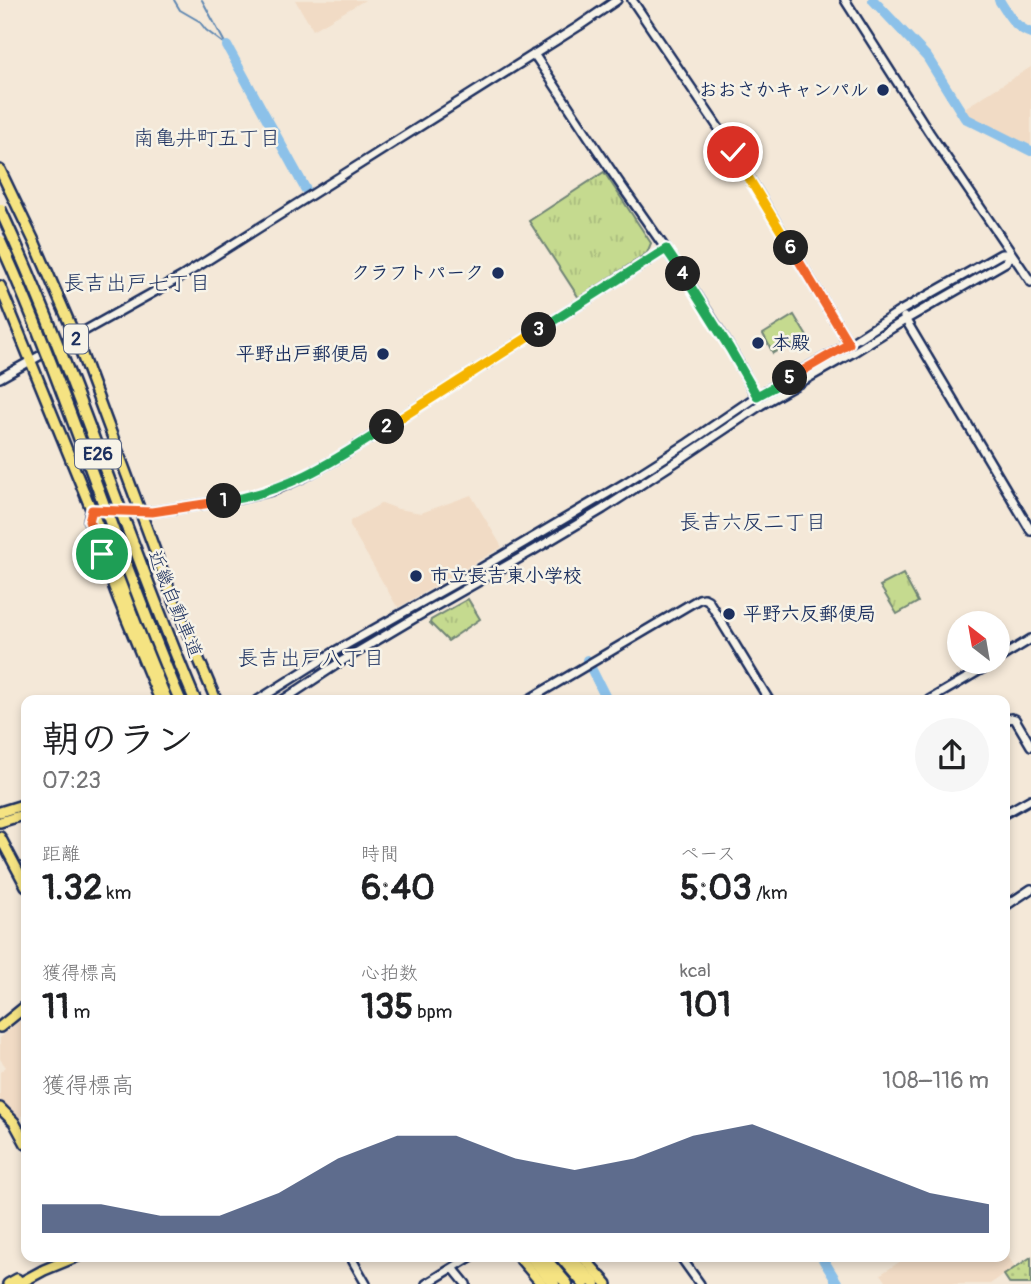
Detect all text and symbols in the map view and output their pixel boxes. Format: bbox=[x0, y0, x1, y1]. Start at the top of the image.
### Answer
place label: おおさかキャンパル bbox=[699, 78, 869, 102]
marker: おおさかキャンパル bbox=[875, 82, 891, 98]
pin bbox=[703, 122, 763, 182]
district label: 南亀井町五丁目 bbox=[134, 125, 281, 152]
icon: check bbox=[714, 133, 752, 171]
pin: 6 bbox=[774, 230, 808, 266]
text: 6 bbox=[785, 235, 796, 259]
pin: 4 bbox=[666, 256, 700, 292]
place label: クラフトパーク bbox=[351, 261, 484, 285]
text: 4 bbox=[677, 261, 688, 285]
marker: クラフトパーク bbox=[490, 265, 506, 281]
district label: 長吉出戸七丁目 bbox=[64, 270, 211, 297]
pin: 3 bbox=[522, 312, 556, 348]
text: 3 bbox=[533, 317, 544, 341]
road number: 2 bbox=[64, 324, 88, 354]
place label: 本殿 bbox=[772, 331, 810, 355]
marker: 本殿 bbox=[750, 335, 766, 351]
place label: 平野出戸郵便局 bbox=[236, 342, 369, 366]
marker: 平野出戸郵便局 bbox=[375, 346, 391, 362]
pin: 5 bbox=[772, 360, 808, 396]
text: 5 bbox=[784, 365, 795, 389]
pin: 2 bbox=[370, 410, 404, 444]
text: 2 bbox=[381, 414, 392, 438]
road number: E26 bbox=[75, 440, 121, 468]
pin: 1 bbox=[206, 484, 242, 518]
text: 1 bbox=[220, 488, 227, 512]
district label: 長吉六反二丁目 bbox=[680, 509, 827, 536]
pin bbox=[72, 524, 132, 584]
icon: arrive bbox=[83, 535, 121, 573]
street label: 近畿自動車道 bbox=[143, 547, 207, 661]
place label: 市立長吉東小学校 bbox=[430, 564, 582, 588]
marker: 市立長吉東小学校 bbox=[408, 568, 424, 584]
place label: 平野六反郵便局 bbox=[743, 602, 876, 626]
marker: 平野六反郵便局 bbox=[721, 606, 737, 622]
north arrow bbox=[947, 611, 1010, 674]
map controls bbox=[947, 611, 1010, 674]
district label: 長吉出戸八丁目 bbox=[238, 645, 385, 672]
text: 朝のラン bbox=[42, 716, 194, 764]
button: share bbox=[915, 718, 989, 792]
text: 07:23 bbox=[42, 766, 101, 795]
text: 距離 bbox=[42, 842, 80, 866]
text: 時間 bbox=[361, 842, 399, 866]
text: ペース bbox=[680, 842, 736, 866]
text: 1.32 bbox=[42, 866, 102, 910]
text: 6:40 bbox=[361, 866, 435, 910]
text: 5:03 bbox=[680, 866, 752, 910]
text: km bbox=[102, 881, 131, 905]
text: /km bbox=[752, 881, 788, 905]
text: kcal bbox=[680, 959, 711, 983]
text: 獲得標高 bbox=[42, 961, 118, 985]
text: 心拍数 bbox=[361, 961, 418, 985]
text: 101 bbox=[680, 983, 731, 1027]
text: 11 bbox=[42, 985, 69, 1029]
text: 135 bbox=[361, 985, 413, 1029]
text: m bbox=[69, 1000, 90, 1024]
text: bpm bbox=[413, 1000, 452, 1024]
text: 108–116 m bbox=[882, 1066, 989, 1095]
text: 獲得標高 bbox=[42, 1071, 134, 1100]

